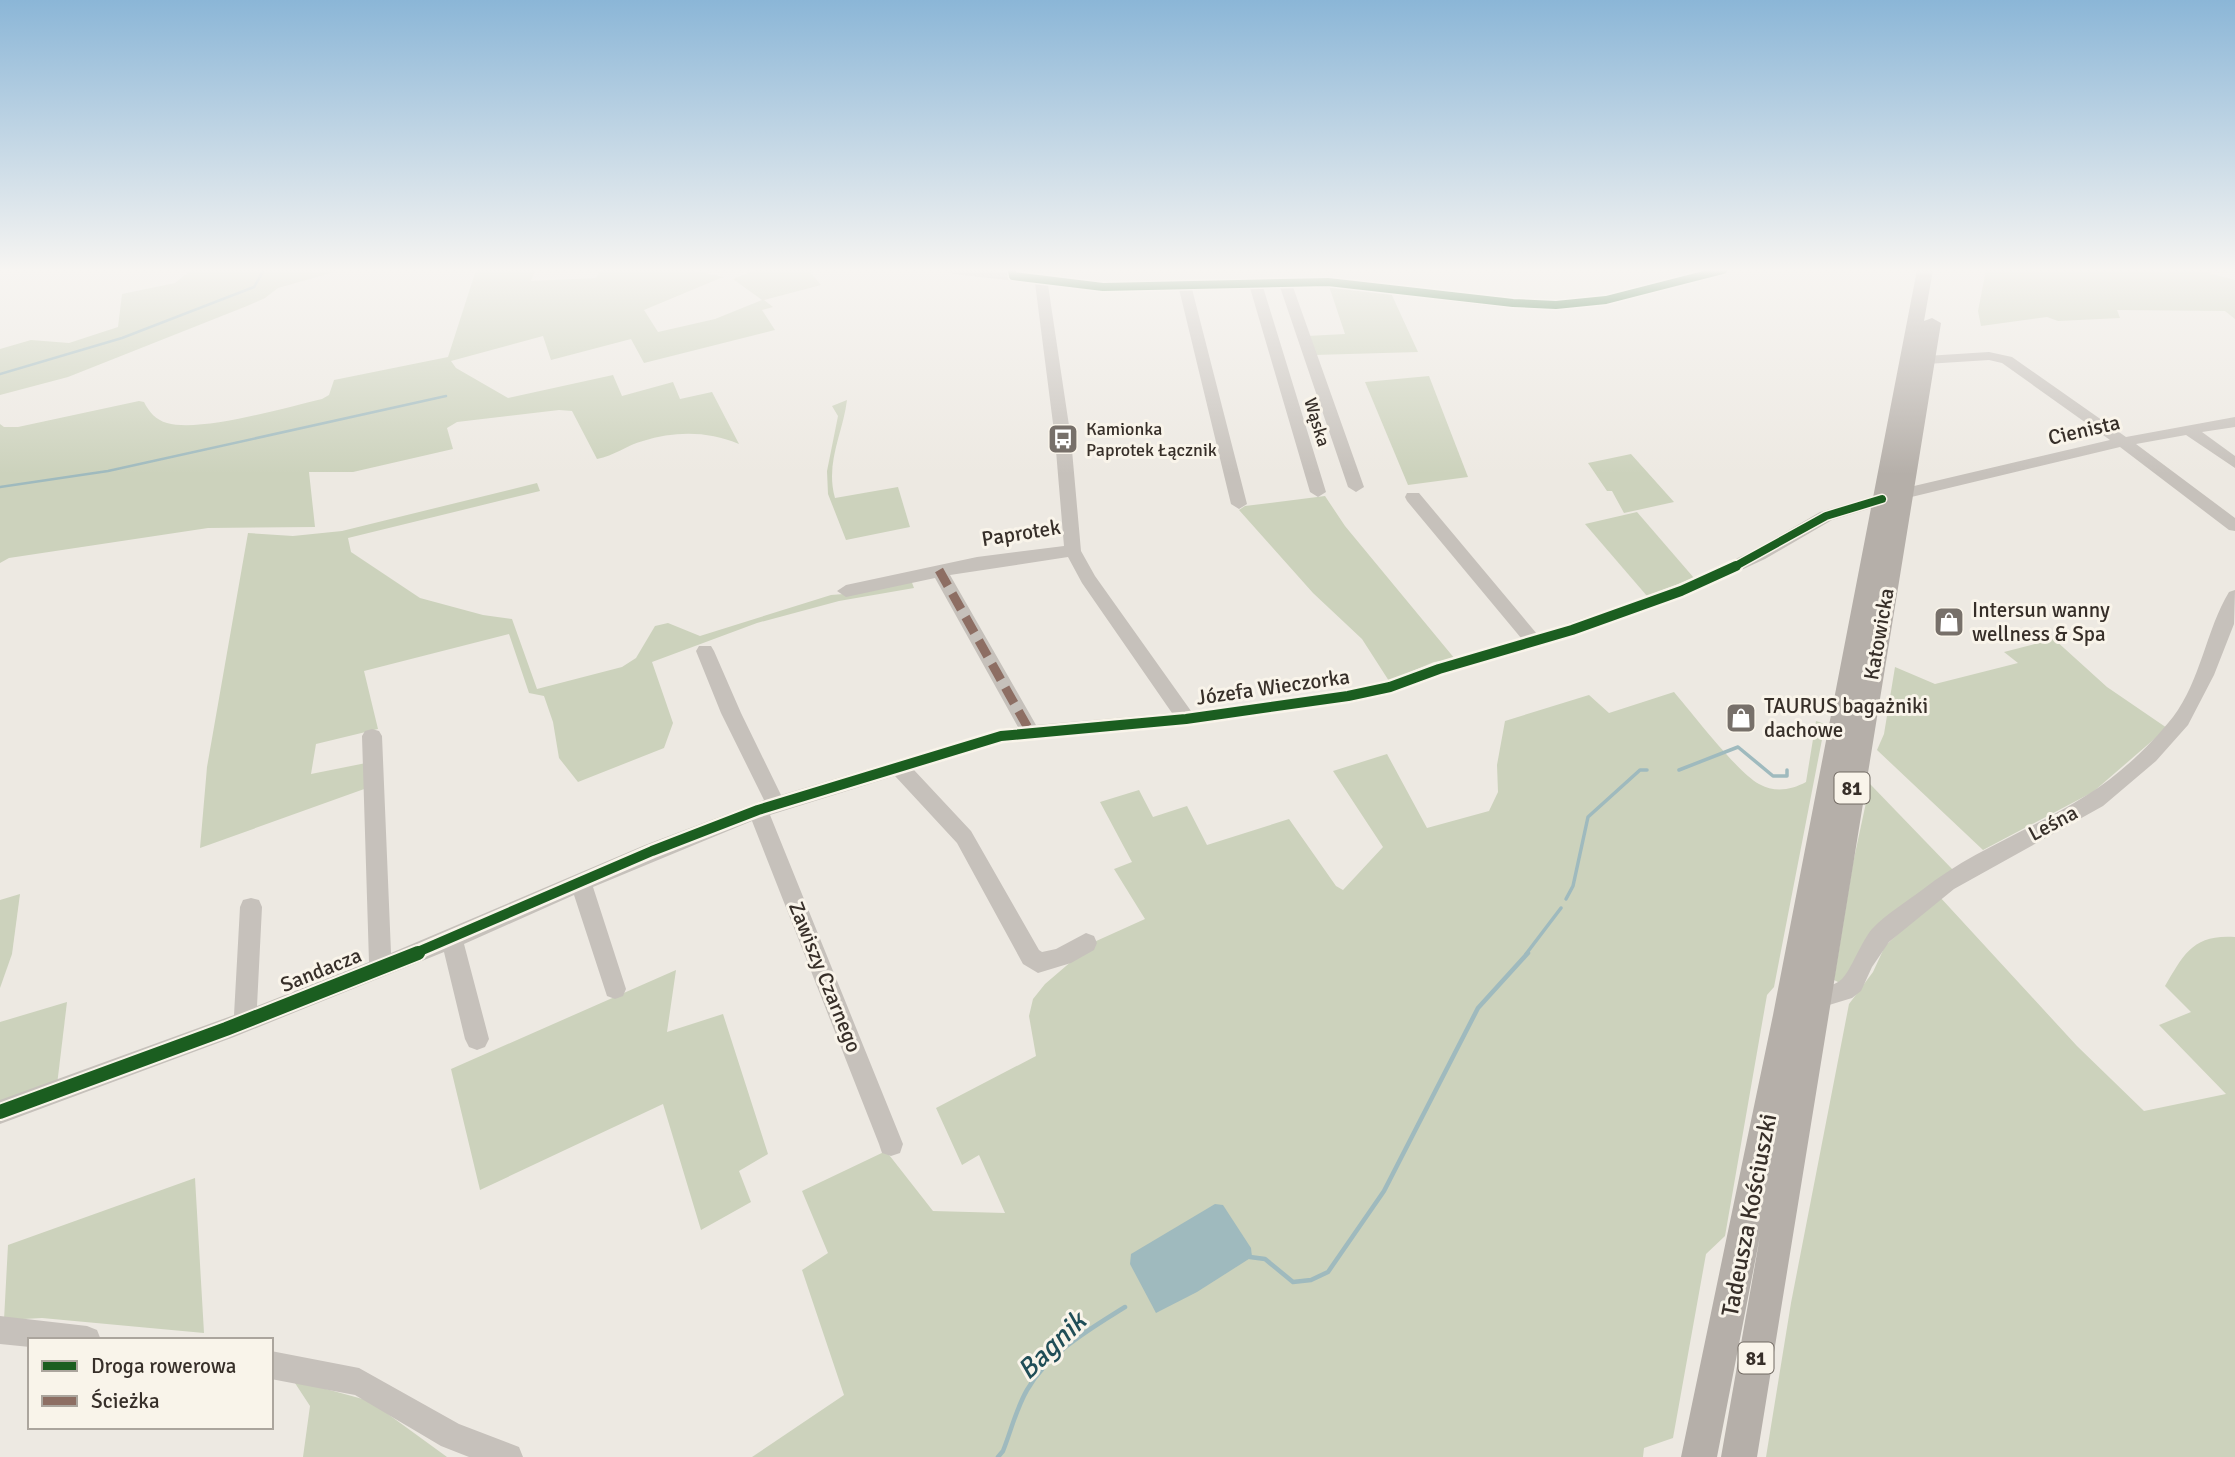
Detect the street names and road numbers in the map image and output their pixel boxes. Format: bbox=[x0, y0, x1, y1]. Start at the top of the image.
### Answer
street label: Wąska bbox=[1299, 395, 1335, 449]
street label: Cienista bbox=[2045, 409, 2123, 451]
street label: Paprotek bbox=[980, 514, 1063, 552]
street label: Katowicka bbox=[1858, 586, 1900, 682]
street label: Józefa Wieczorka bbox=[1195, 663, 1351, 711]
road number: 81 bbox=[1834, 772, 1870, 804]
street label: Leśna bbox=[2024, 799, 2082, 847]
street label: Zawiszy Czarnego bbox=[783, 898, 867, 1056]
street label: Sandacza bbox=[277, 942, 365, 998]
street label: Tadeusza Kościuszki bbox=[1715, 1111, 1783, 1319]
road number: 81 bbox=[1738, 1342, 1774, 1374]

